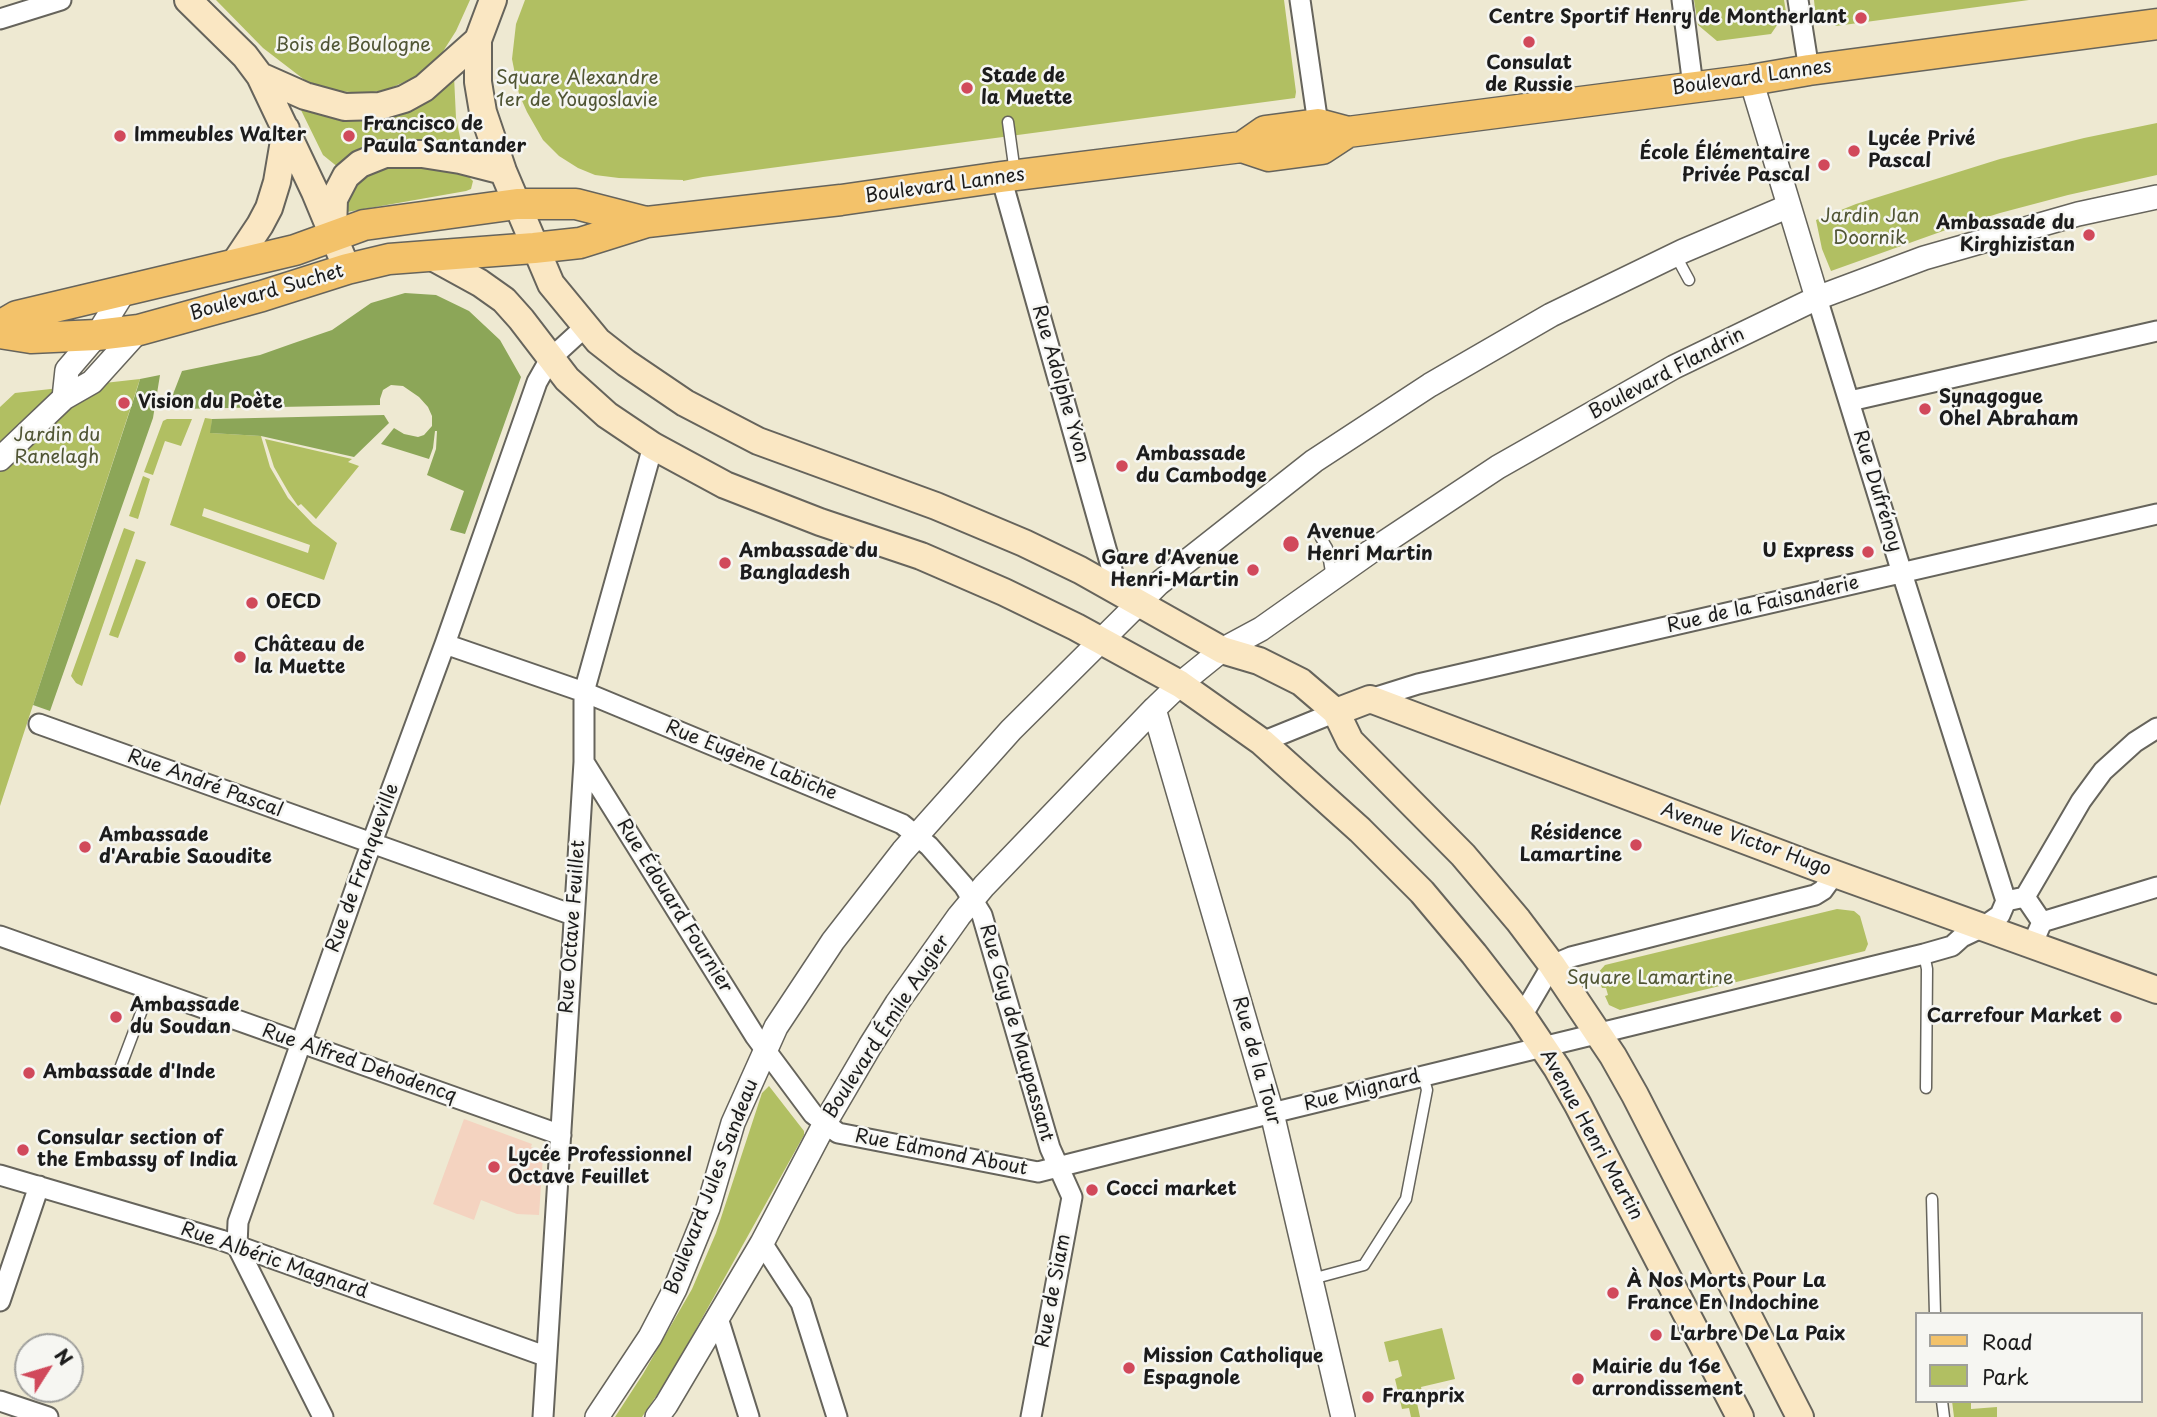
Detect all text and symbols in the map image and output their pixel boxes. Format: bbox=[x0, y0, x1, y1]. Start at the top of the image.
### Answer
place label: Centre Sportif Henry de Montherlant bbox=[1489, 7, 1847, 29]
marker: Centre Sportif Henry de Montherlant bbox=[1853, 10, 1869, 26]
marker: Consulat de Russie bbox=[1521, 34, 1537, 50]
park label: Bois de Boulogne bbox=[275, 35, 431, 57]
place label: Consulat de Russie bbox=[1485, 53, 1573, 97]
street label: Boulevard Lannes bbox=[1671, 56, 1833, 100]
place label: Stade de la Muette bbox=[981, 66, 1072, 110]
park label: Square Alexandre 1er de Yougoslavie bbox=[496, 68, 658, 112]
marker: Stade de la Muette bbox=[959, 80, 975, 96]
place label: Francisco de Paula Santander bbox=[363, 114, 526, 158]
place label: Immeubles Walter bbox=[134, 125, 306, 147]
marker: Immeubles Walter bbox=[112, 128, 128, 144]
marker: Francisco de Paula Santander bbox=[341, 128, 357, 144]
place label: Lycée Privé Pascal bbox=[1868, 129, 1975, 173]
place label: École Élémentaire Privée Pascal bbox=[1640, 143, 1810, 187]
marker: Lycée Privé Pascal bbox=[1846, 143, 1862, 159]
marker: École Élémentaire Privée Pascal bbox=[1816, 157, 1832, 173]
street label: Boulevard Lannes bbox=[864, 164, 1026, 208]
park label: Jardin Jan Doornik bbox=[1820, 206, 1920, 250]
place label: Ambassade du Kirghizistan bbox=[1936, 213, 2075, 257]
marker: Ambassade du Kirghizistan bbox=[2081, 227, 2097, 243]
street label: Boulevard Suchet bbox=[187, 260, 347, 326]
street label: Rue Adolphe Yvon bbox=[1027, 302, 1093, 466]
street label: Boulevard Flandrin bbox=[1585, 323, 1749, 425]
place label: Synagogue Ohel Abraham bbox=[1939, 387, 2078, 431]
place label: Vision du Poète bbox=[138, 392, 283, 414]
marker: Vision du Poète bbox=[116, 395, 132, 411]
marker: Synagogue Ohel Abraham bbox=[1917, 401, 1933, 417]
park label: Jardin du Ranelagh bbox=[14, 425, 100, 469]
street label: Rue Dufrénoy bbox=[1848, 427, 1906, 555]
place label: Ambassade du Cambodge bbox=[1136, 444, 1267, 488]
marker: Ambassade du Cambodge bbox=[1114, 458, 1130, 474]
place label: Avenue Henri Martin bbox=[1307, 522, 1433, 566]
marker: Avenue Henri Martin bbox=[1281, 534, 1301, 554]
place label: Ambassade du Bangladesh bbox=[739, 541, 878, 585]
place label: U Express bbox=[1762, 541, 1854, 563]
marker: U Express bbox=[1860, 544, 1876, 560]
place label: Gare d'Avenue Henri-Martin bbox=[1101, 548, 1239, 592]
marker: Ambassade du Bangladesh bbox=[717, 555, 733, 571]
marker: Gare d'Avenue Henri-Martin bbox=[1245, 562, 1261, 578]
street label: Rue de la Faisanderie bbox=[1665, 572, 1861, 638]
place label: OECD bbox=[266, 592, 321, 614]
marker: OECD bbox=[244, 595, 260, 611]
place label: Château de la Muette bbox=[254, 635, 364, 679]
marker: Château de la Muette bbox=[232, 649, 248, 665]
street label: Rue Eugène Labiche bbox=[662, 716, 840, 806]
street label: Rue André Pascal bbox=[124, 745, 286, 823]
street label: Rue de Franqueville bbox=[322, 780, 404, 956]
street label: Avenue Victor Hugo bbox=[1658, 799, 1834, 881]
street label: Rue Édouard Fournier bbox=[611, 815, 737, 997]
place label: Résidence Lamartine bbox=[1520, 823, 1622, 867]
place label: Ambassade d'Arabie Saoudite bbox=[99, 825, 272, 869]
marker: Résidence Lamartine bbox=[1628, 837, 1644, 853]
marker: Ambassade d'Arabie Saoudite bbox=[77, 839, 93, 855]
street label: Rue Octave Feuillet bbox=[556, 839, 590, 1015]
street label: Rue Guy de Maupassant bbox=[974, 922, 1058, 1144]
street label: Boulevard Émile Augier bbox=[819, 931, 955, 1123]
park label: Square Lamartine bbox=[1566, 968, 1734, 990]
street label: Rue de la Tour bbox=[1227, 994, 1285, 1128]
place label: Ambassade du Soudan bbox=[130, 995, 240, 1039]
place label: Carrefour Market bbox=[1927, 1006, 2102, 1028]
marker: Ambassade du Soudan bbox=[108, 1009, 124, 1025]
marker: Carrefour Market bbox=[2108, 1009, 2124, 1025]
street label: Rue Alfred Dehodencq bbox=[259, 1020, 459, 1108]
street label: Avenue Henri Martin bbox=[1535, 1046, 1647, 1224]
place label: Ambassade d'Inde bbox=[43, 1062, 215, 1084]
marker: Ambassade d'Inde bbox=[21, 1065, 37, 1081]
street label: Rue Mignard bbox=[1302, 1066, 1422, 1116]
street label: Boulevard Jules Sandeau bbox=[660, 1076, 764, 1298]
street label: Rue Edmond About bbox=[853, 1125, 1029, 1181]
place label: Consular section of the Embassy of India bbox=[37, 1128, 238, 1172]
marker: Consular section of the Embassy of India bbox=[15, 1142, 31, 1158]
place label: Lycée Professionnel Octave Feuillet bbox=[508, 1145, 692, 1189]
marker: Lycée Professionnel Octave Feuillet bbox=[486, 1159, 502, 1175]
place label: Cocci market bbox=[1106, 1179, 1237, 1201]
marker: Cocci market bbox=[1084, 1182, 1100, 1198]
street label: Rue Albéric Magnard bbox=[177, 1218, 371, 1304]
street label: Rue de Siam bbox=[1032, 1232, 1076, 1350]
place label: À Nos Morts Pour La France En Indochine bbox=[1627, 1271, 1826, 1315]
marker: À Nos Morts Pour La France En Indochine bbox=[1605, 1285, 1621, 1301]
legend bbox=[1916, 1312, 2143, 1403]
place label: L'arbre De La Paix bbox=[1670, 1324, 1845, 1346]
text: Road bbox=[1982, 1325, 2033, 1357]
marker: L'arbre De La Paix bbox=[1648, 1327, 1664, 1343]
north arrow bbox=[14, 1333, 84, 1403]
text: N bbox=[48, 1342, 80, 1371]
place label: Mission Catholique Espagnole bbox=[1143, 1346, 1323, 1390]
place label: Mairie du 16e arrondissement bbox=[1592, 1357, 1743, 1401]
marker: Mission Catholique Espagnole bbox=[1121, 1360, 1137, 1376]
text: Park bbox=[1982, 1360, 2029, 1392]
marker: Mairie du 16e arrondissement bbox=[1570, 1371, 1586, 1387]
place label: Franprix bbox=[1382, 1386, 1464, 1408]
marker: Franprix bbox=[1360, 1389, 1376, 1405]

